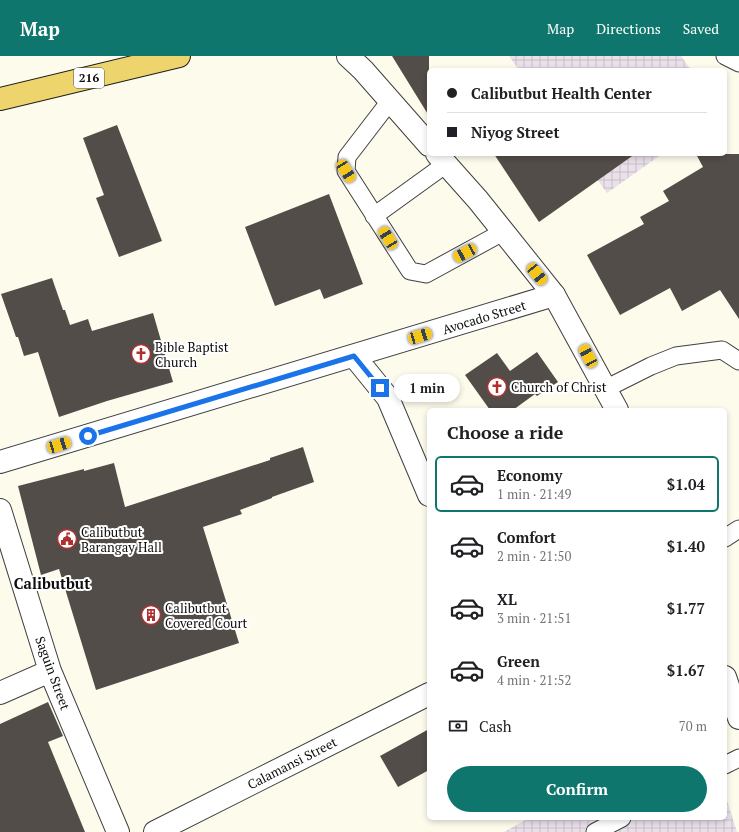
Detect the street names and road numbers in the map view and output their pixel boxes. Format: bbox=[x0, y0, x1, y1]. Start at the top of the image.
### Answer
road number: 216 bbox=[74, 68, 104, 88]
street label: Avocado Street bbox=[440, 296, 528, 338]
street label: Saguin Street bbox=[31, 634, 75, 713]
street label: Calamansi Street bbox=[244, 733, 340, 793]

